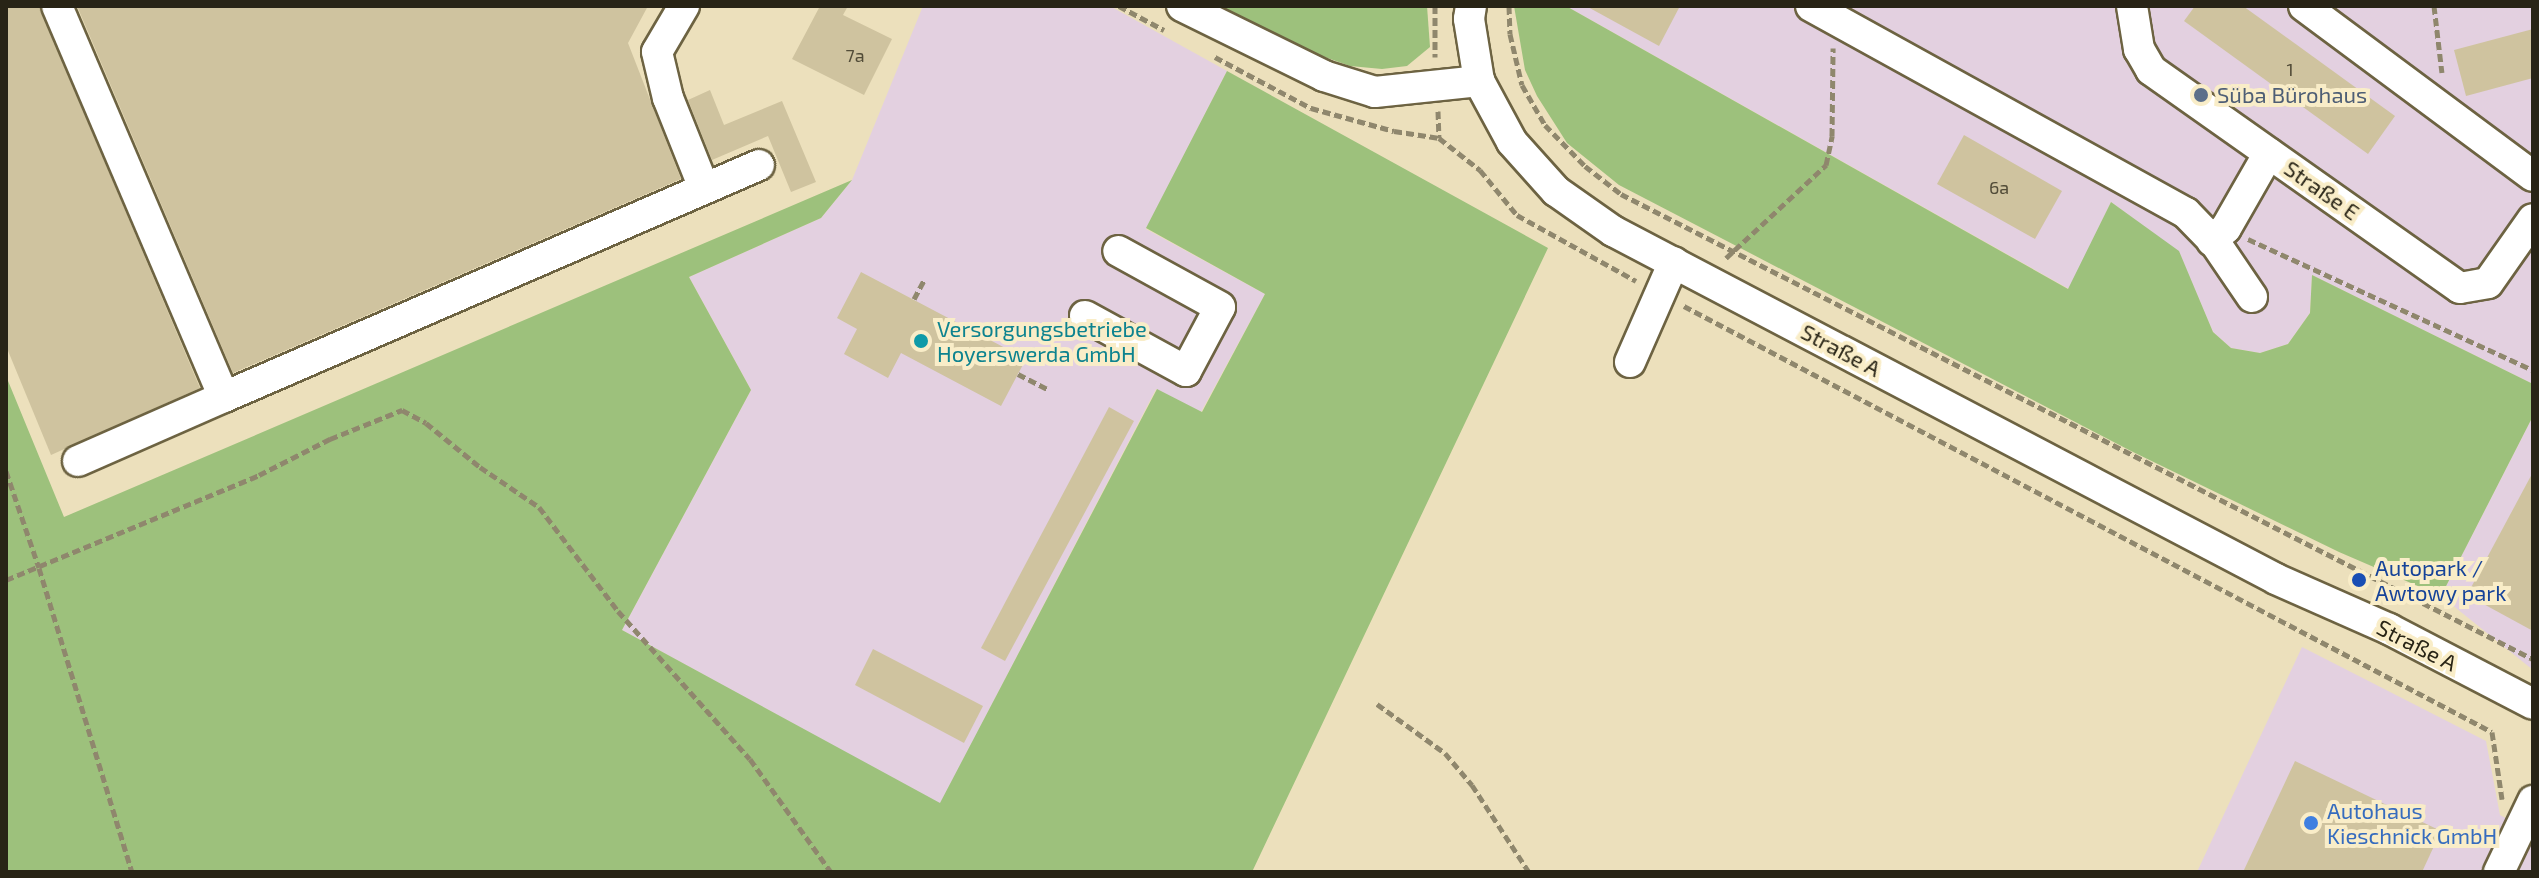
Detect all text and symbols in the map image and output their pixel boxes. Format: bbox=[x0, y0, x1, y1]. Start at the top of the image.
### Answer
house number: 7a bbox=[845, 44, 865, 66]
house number: 1 bbox=[2286, 58, 2294, 80]
place label: Süba Bürohaus bbox=[2217, 82, 2367, 108]
marker: Süba Bürohaus bbox=[2192, 86, 2210, 104]
street label: Straße E bbox=[2279, 155, 2365, 225]
house number: 6a bbox=[1989, 176, 2009, 198]
place label: Versorgungsbetriebe Hoyerswerda GmbH bbox=[937, 315, 1147, 366]
street label: Straße A bbox=[1797, 318, 1885, 382]
marker: Versorgungsbetriebe Hoyerswerda GmbH bbox=[912, 332, 930, 350]
place label: Autopark / Awtowy park bbox=[2375, 554, 2507, 606]
marker: Autopark / Awtowy park bbox=[2350, 571, 2368, 589]
street label: Straße A bbox=[2372, 614, 2462, 676]
place label: Autohaus Kieschnick GmbH bbox=[2327, 797, 2497, 848]
marker: Autohaus Kieschnick GmbH bbox=[2302, 814, 2320, 832]

